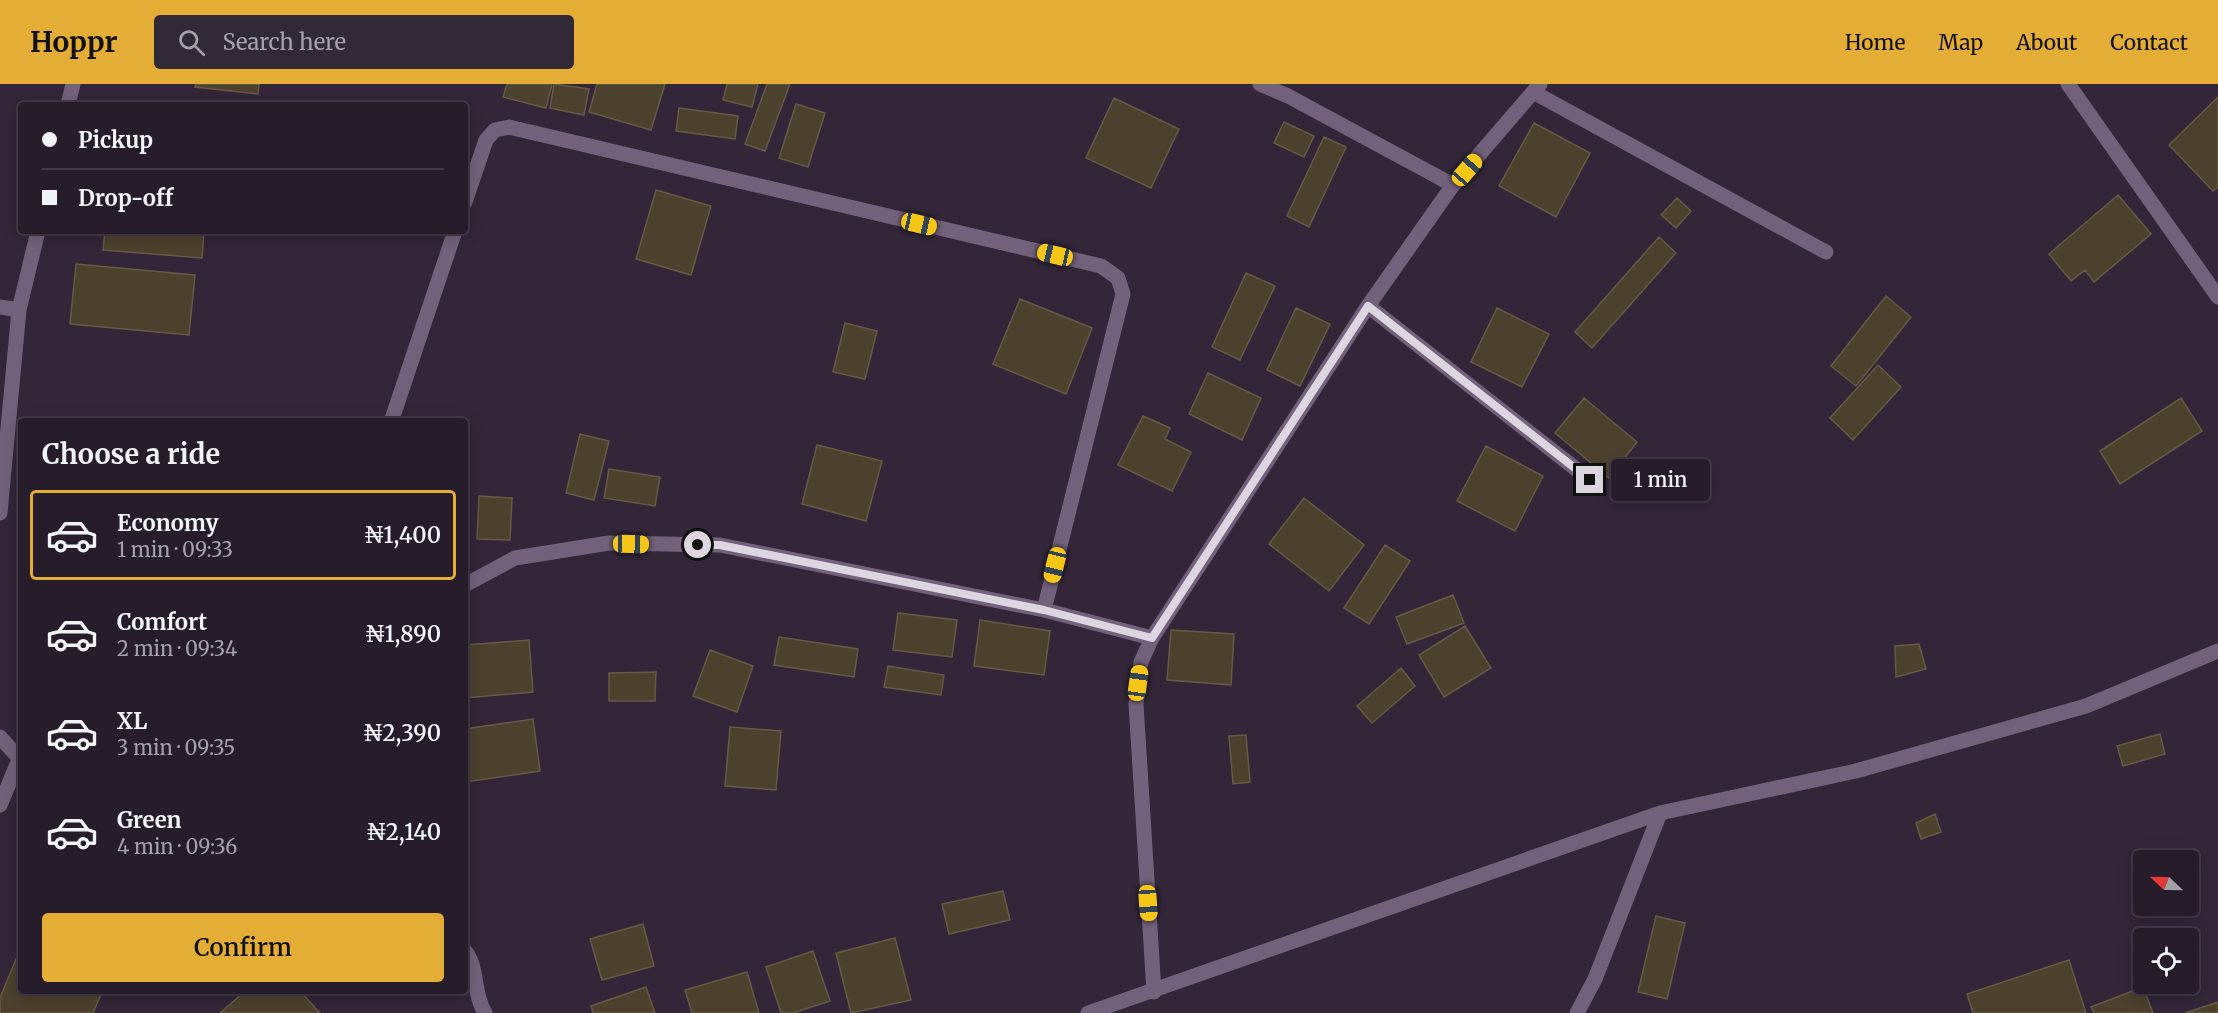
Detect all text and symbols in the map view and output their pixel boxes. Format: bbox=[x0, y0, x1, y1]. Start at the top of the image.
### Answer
search box bbox=[154, 15, 574, 69]
text: Hoppr bbox=[30, 24, 118, 60]
icon: search bbox=[175, 26, 208, 59]
text: Search here bbox=[223, 28, 346, 56]
text: Home bbox=[1845, 29, 1905, 56]
text: Map bbox=[1938, 29, 1983, 56]
text: About bbox=[2016, 29, 2077, 56]
text: Contact bbox=[2110, 29, 2188, 56]
text: Pickup bbox=[78, 126, 153, 154]
car bbox=[1448, 151, 1486, 189]
text: Drop-off bbox=[78, 184, 173, 212]
car bbox=[899, 211, 939, 237]
car bbox=[1035, 242, 1075, 268]
text: Choose a ride bbox=[42, 437, 220, 471]
callout: 1 min bbox=[1611, 459, 1710, 501]
route end bbox=[1576, 466, 1603, 493]
text: 1 min bbox=[1634, 467, 1687, 492]
icon: car bbox=[45, 508, 99, 562]
text: Economy bbox=[117, 509, 218, 537]
text: ₦1,400 bbox=[364, 521, 441, 549]
route start bbox=[684, 531, 711, 558]
car bbox=[613, 535, 649, 553]
text: 1 min · 09:33 bbox=[117, 537, 233, 562]
car bbox=[1042, 545, 1068, 585]
icon: car bbox=[45, 607, 99, 661]
text: Comfort bbox=[117, 608, 207, 636]
text: ₦1,890 bbox=[365, 620, 441, 648]
text: 2 min · 09:34 bbox=[117, 636, 237, 661]
car bbox=[1127, 664, 1149, 702]
icon: car bbox=[45, 706, 99, 760]
text: XL bbox=[117, 707, 147, 735]
text: ₦2,390 bbox=[363, 719, 441, 747]
text: 3 min · 09:35 bbox=[117, 735, 235, 760]
icon: car bbox=[45, 805, 99, 859]
text: Green bbox=[117, 806, 181, 834]
text: ₦2,140 bbox=[366, 818, 441, 846]
text: 4 min · 09:36 bbox=[117, 834, 237, 859]
north arrow bbox=[2133, 850, 2199, 916]
map controls bbox=[2133, 850, 2199, 994]
car bbox=[1138, 884, 1158, 922]
button: Confirm bbox=[42, 913, 444, 982]
button: locate bbox=[2133, 928, 2199, 994]

